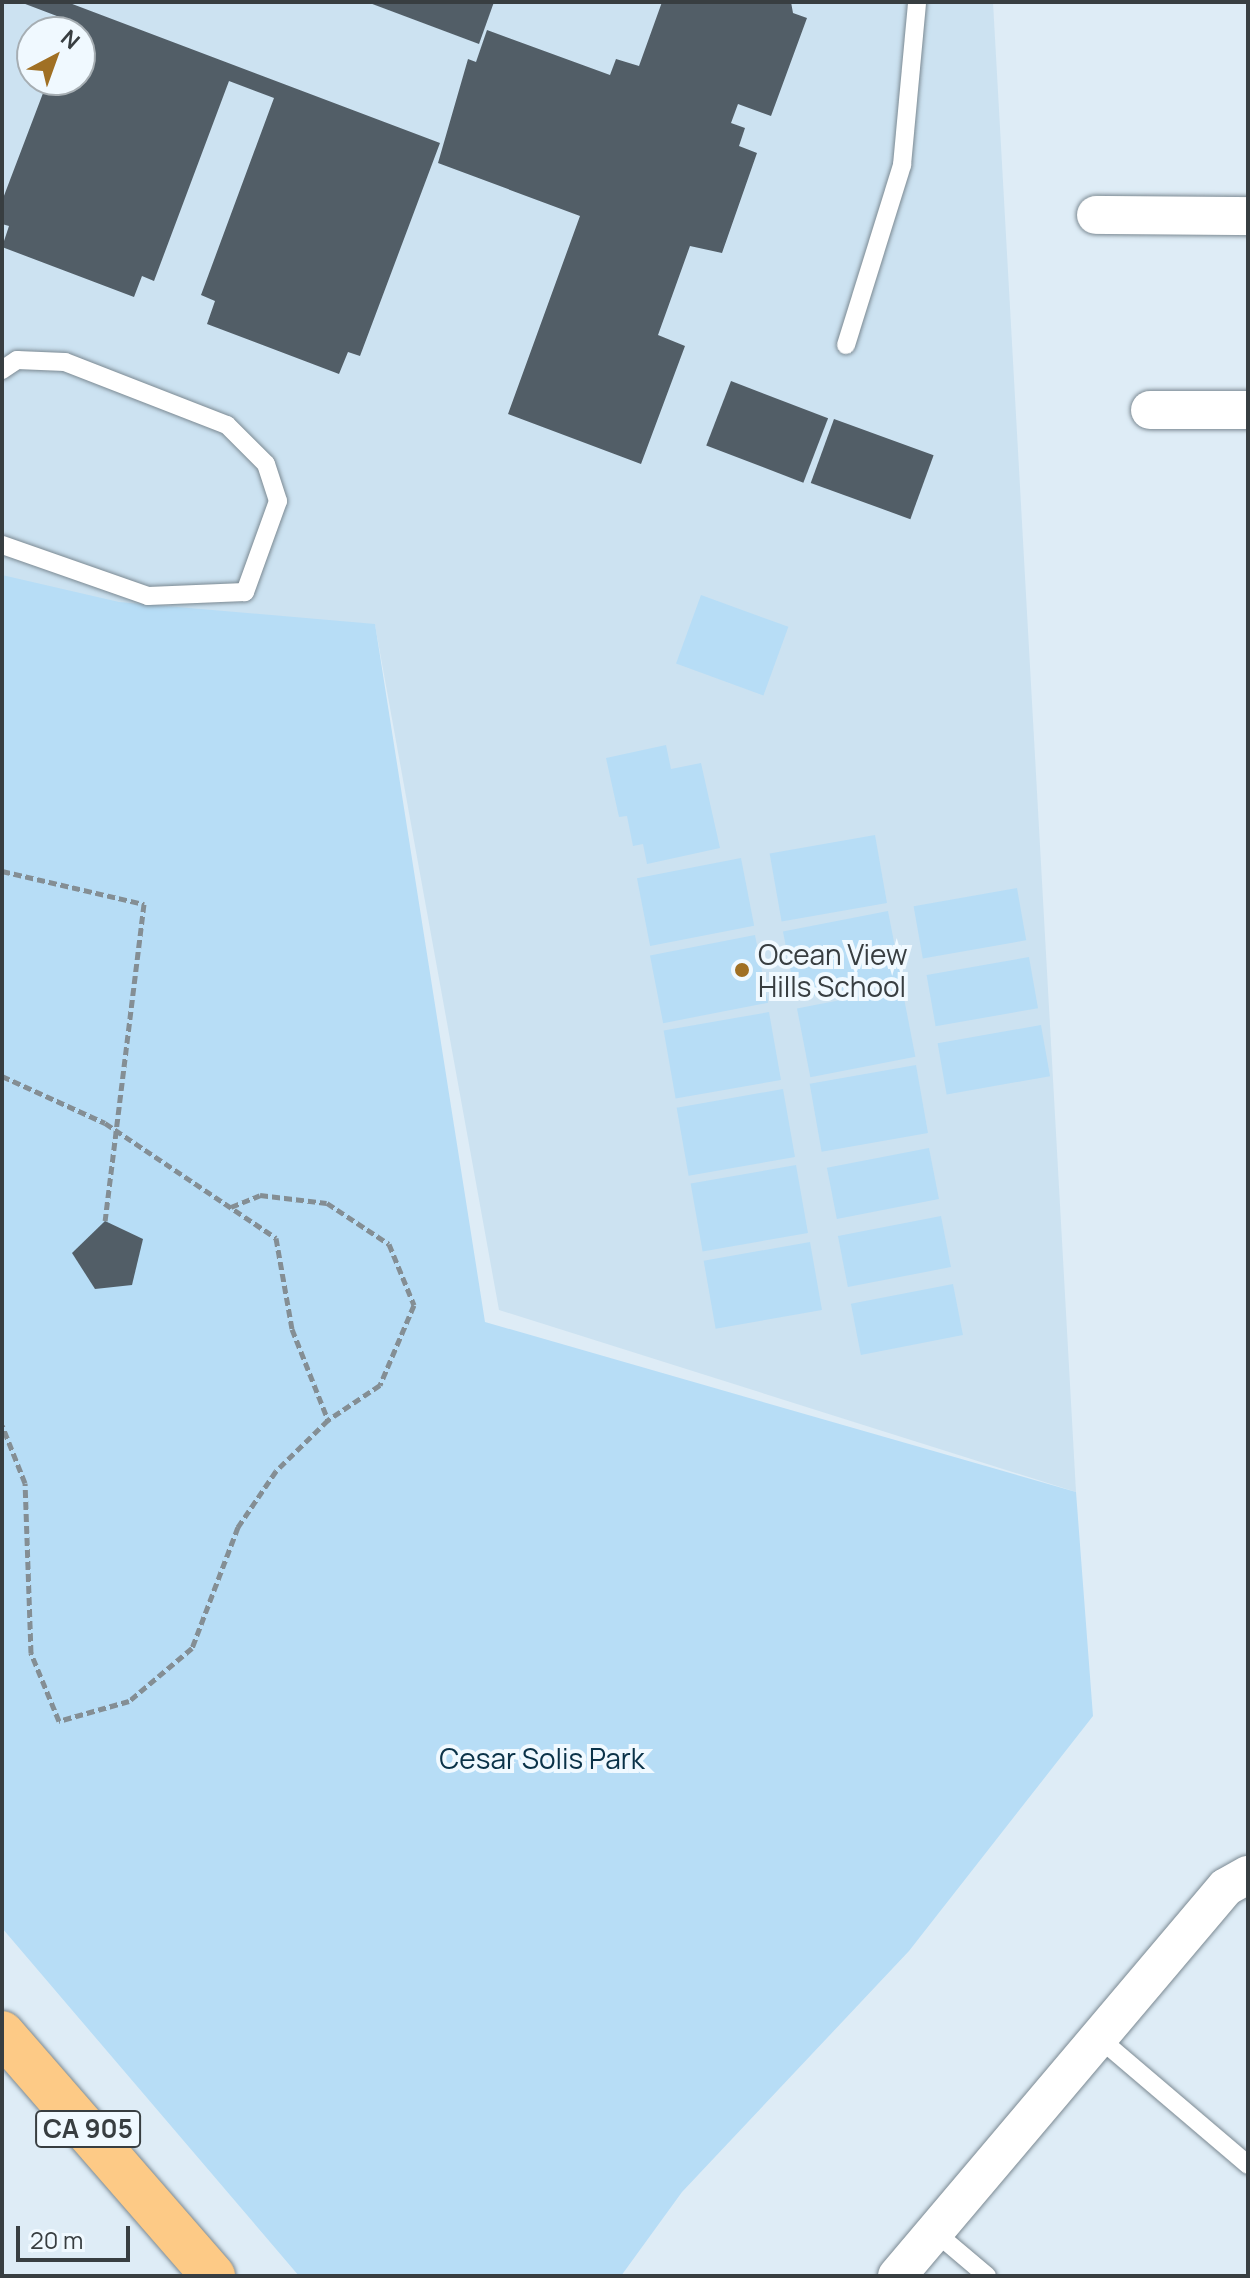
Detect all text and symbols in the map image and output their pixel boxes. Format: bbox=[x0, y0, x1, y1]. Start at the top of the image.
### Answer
north arrow bbox=[16, 16, 96, 96]
text: N bbox=[55, 23, 86, 56]
place label: Ocean View Hills School bbox=[758, 937, 907, 1003]
marker: Ocean View Hills School bbox=[733, 961, 751, 979]
park label: Cesar Solis Park bbox=[439, 1741, 645, 1775]
road number: CA 905 bbox=[34, 2107, 142, 2151]
scale bar bbox=[20, 2210, 134, 2260]
text: 20 m bbox=[30, 2223, 83, 2256]

